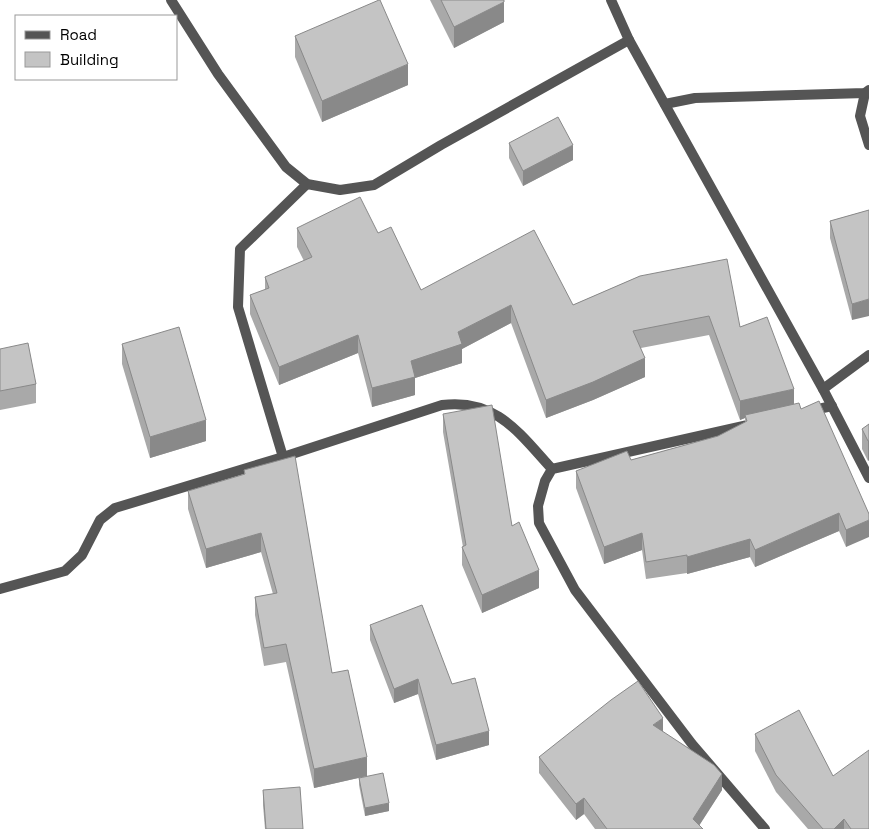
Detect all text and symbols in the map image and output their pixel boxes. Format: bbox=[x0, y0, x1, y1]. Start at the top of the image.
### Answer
legend bbox=[15, 15, 178, 80]
text: Road bbox=[60, 25, 97, 44]
text: Building bbox=[60, 50, 119, 69]

